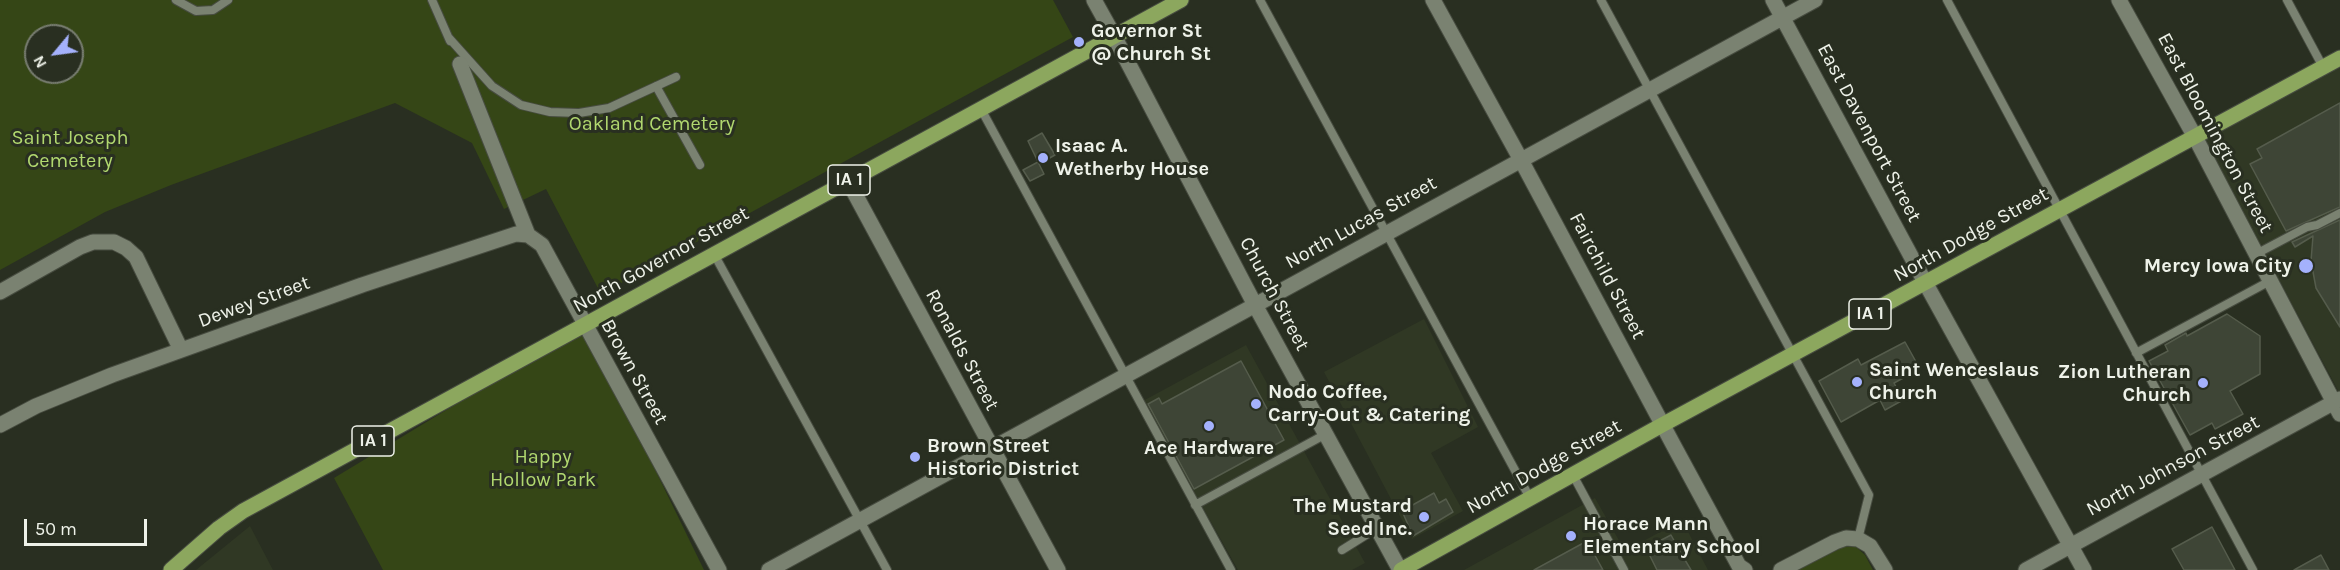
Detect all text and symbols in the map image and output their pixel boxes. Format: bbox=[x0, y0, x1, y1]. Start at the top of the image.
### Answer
place label: Governor St @ Church St bbox=[1091, 19, 1211, 66]
north arrow bbox=[24, 24, 84, 84]
street label: East Bloomington Street bbox=[2152, 29, 2278, 237]
marker: Governor St @ Church St bbox=[1072, 35, 1086, 49]
street label: East Davenport Street bbox=[1812, 40, 1926, 226]
text: N bbox=[28, 52, 51, 72]
park label: Oakland Cemetery bbox=[569, 112, 735, 136]
park label: Saint Joseph Cemetery bbox=[12, 126, 128, 173]
place label: Isaac A. Wetherby House bbox=[1055, 134, 1209, 181]
marker: Isaac A. Wetherby House bbox=[1036, 151, 1050, 165]
road number: IA 1 bbox=[828, 165, 870, 195]
street label: North Lucas Street bbox=[1281, 172, 1441, 274]
street label: North Dodge Street bbox=[1889, 182, 2053, 288]
street label: North Governor Street bbox=[569, 202, 753, 318]
street label: Fairchild Street bbox=[1564, 209, 1650, 343]
street label: Church Street bbox=[1234, 233, 1314, 355]
place label: Mercy Iowa City bbox=[2144, 254, 2292, 278]
marker: Mercy Iowa City bbox=[2297, 257, 2315, 275]
street label: Dewey Street bbox=[195, 271, 313, 333]
street label: Ronalds Street bbox=[920, 285, 1004, 415]
road number: IA 1 bbox=[1849, 299, 1891, 329]
street label: Brown Street bbox=[595, 315, 673, 429]
place label: Saint Wenceslaus Church bbox=[1869, 358, 2039, 405]
place label: Zion Lutheran Church bbox=[2058, 360, 2191, 407]
marker: Saint Wenceslaus Church bbox=[1850, 375, 1864, 389]
marker: Zion Lutheran Church bbox=[2196, 376, 2210, 390]
place label: Nodo Coffee, Carry-Out & Catering bbox=[1268, 380, 1470, 427]
marker: Nodo Coffee, Carry-Out & Catering bbox=[1249, 397, 1263, 411]
street label: North Johnson Street bbox=[2082, 410, 2264, 522]
street label: North Dodge Street bbox=[1462, 414, 1626, 520]
marker: Ace Hardware bbox=[1202, 419, 1216, 433]
road number: IA 1 bbox=[352, 426, 394, 456]
place label: Brown Street Historic District bbox=[927, 434, 1079, 481]
place label: Ace Hardware bbox=[1144, 436, 1274, 460]
park label: Happy Hollow Park bbox=[490, 445, 596, 492]
marker: Brown Street Historic District bbox=[908, 450, 922, 464]
place label: The Mustard Seed Inc. bbox=[1293, 494, 1412, 541]
scale bar bbox=[27, 507, 150, 545]
marker: The Mustard Seed Inc. bbox=[1417, 510, 1431, 524]
place label: Horace Mann Elementary School bbox=[1583, 512, 1761, 559]
text: 50 m bbox=[35, 518, 77, 540]
marker: Horace Mann Elementary School bbox=[1564, 529, 1578, 543]

